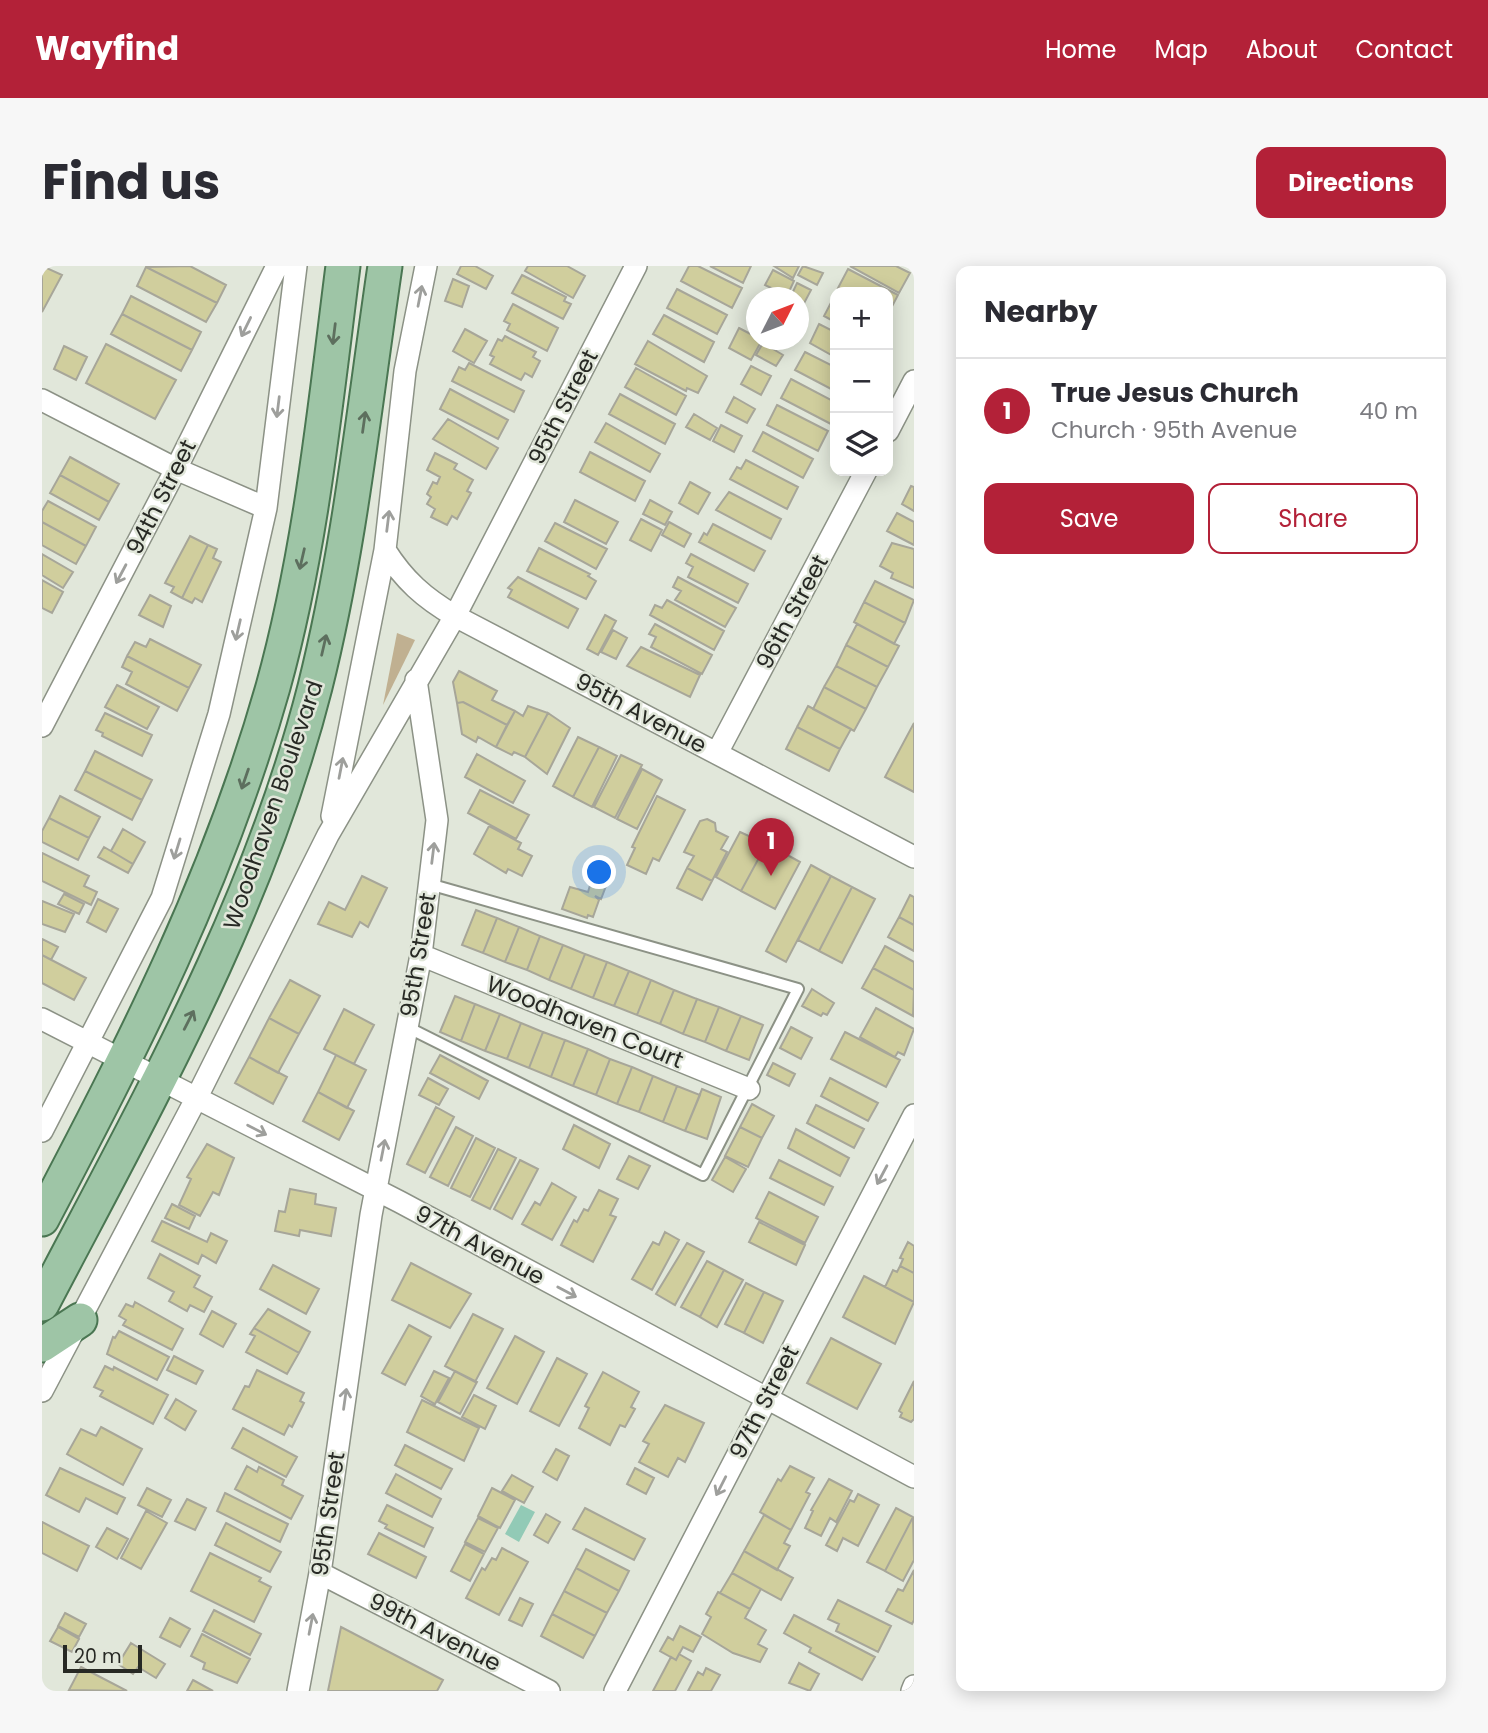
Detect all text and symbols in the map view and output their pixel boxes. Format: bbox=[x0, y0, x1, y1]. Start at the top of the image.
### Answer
text: Wayfind bbox=[35, 25, 179, 72]
text: Home bbox=[1045, 33, 1117, 66]
text: Map bbox=[1155, 33, 1208, 66]
text: About bbox=[1246, 33, 1317, 66]
text: Contact bbox=[1355, 33, 1453, 66]
button: Directions bbox=[1256, 147, 1446, 218]
text: Find us bbox=[42, 148, 220, 216]
one-way arrow bbox=[414, 285, 428, 308]
north arrow bbox=[746, 287, 809, 350]
map controls bbox=[830, 287, 893, 476]
button: + bbox=[830, 287, 893, 350]
text: Nearby bbox=[984, 290, 1098, 333]
one-way arrow bbox=[239, 316, 253, 337]
one-way arrow bbox=[328, 322, 341, 345]
street label: 95th Street bbox=[520, 344, 606, 470]
button: − bbox=[830, 350, 893, 413]
text: True Jesus Church bbox=[1051, 375, 1299, 411]
one-way arrow bbox=[272, 395, 285, 418]
text: 1 bbox=[1003, 395, 1011, 427]
text: 40 m bbox=[1359, 395, 1418, 427]
one-way arrow bbox=[357, 411, 370, 433]
button: layers bbox=[830, 413, 893, 476]
text: Church · 95th Avenue bbox=[1051, 414, 1297, 446]
street label: 94th Street bbox=[118, 434, 204, 560]
button: Save bbox=[984, 483, 1194, 554]
button: Share bbox=[1208, 483, 1418, 554]
one-way arrow bbox=[382, 510, 395, 533]
one-way arrow bbox=[294, 547, 308, 570]
street label: 96th Street bbox=[748, 549, 836, 675]
one-way arrow bbox=[114, 563, 128, 584]
one-way arrow bbox=[231, 618, 245, 641]
one-way arrow bbox=[318, 634, 332, 657]
street label: 95th Avenue bbox=[570, 665, 712, 761]
street label: Woodhaven Boulevard bbox=[215, 676, 331, 934]
one-way arrow bbox=[335, 757, 349, 780]
one-way arrow bbox=[238, 767, 250, 789]
pin: 1 bbox=[748, 818, 794, 876]
one-way arrow bbox=[170, 838, 183, 860]
one-way arrow bbox=[427, 843, 440, 865]
your location bbox=[582, 855, 616, 889]
street label: 95th Street bbox=[392, 891, 444, 1019]
street label: Woodhaven Court bbox=[482, 968, 688, 1076]
one-way arrow bbox=[183, 1010, 197, 1031]
one-way arrow bbox=[246, 1124, 267, 1137]
one-way arrow bbox=[377, 1139, 390, 1162]
one-way arrow bbox=[875, 1164, 889, 1185]
street label: 97th Avenue bbox=[410, 1197, 550, 1293]
one-way arrow bbox=[556, 1285, 577, 1299]
street label: 97th Street bbox=[722, 1340, 806, 1464]
one-way arrow bbox=[339, 1388, 352, 1411]
street label: 95th Street bbox=[303, 1450, 353, 1578]
one-way arrow bbox=[714, 1475, 727, 1496]
street label: 99th Avenue bbox=[363, 1585, 507, 1679]
one-way arrow bbox=[304, 1613, 318, 1636]
scale bar bbox=[63, 1642, 142, 1674]
text: 20 m bbox=[74, 1643, 122, 1670]

